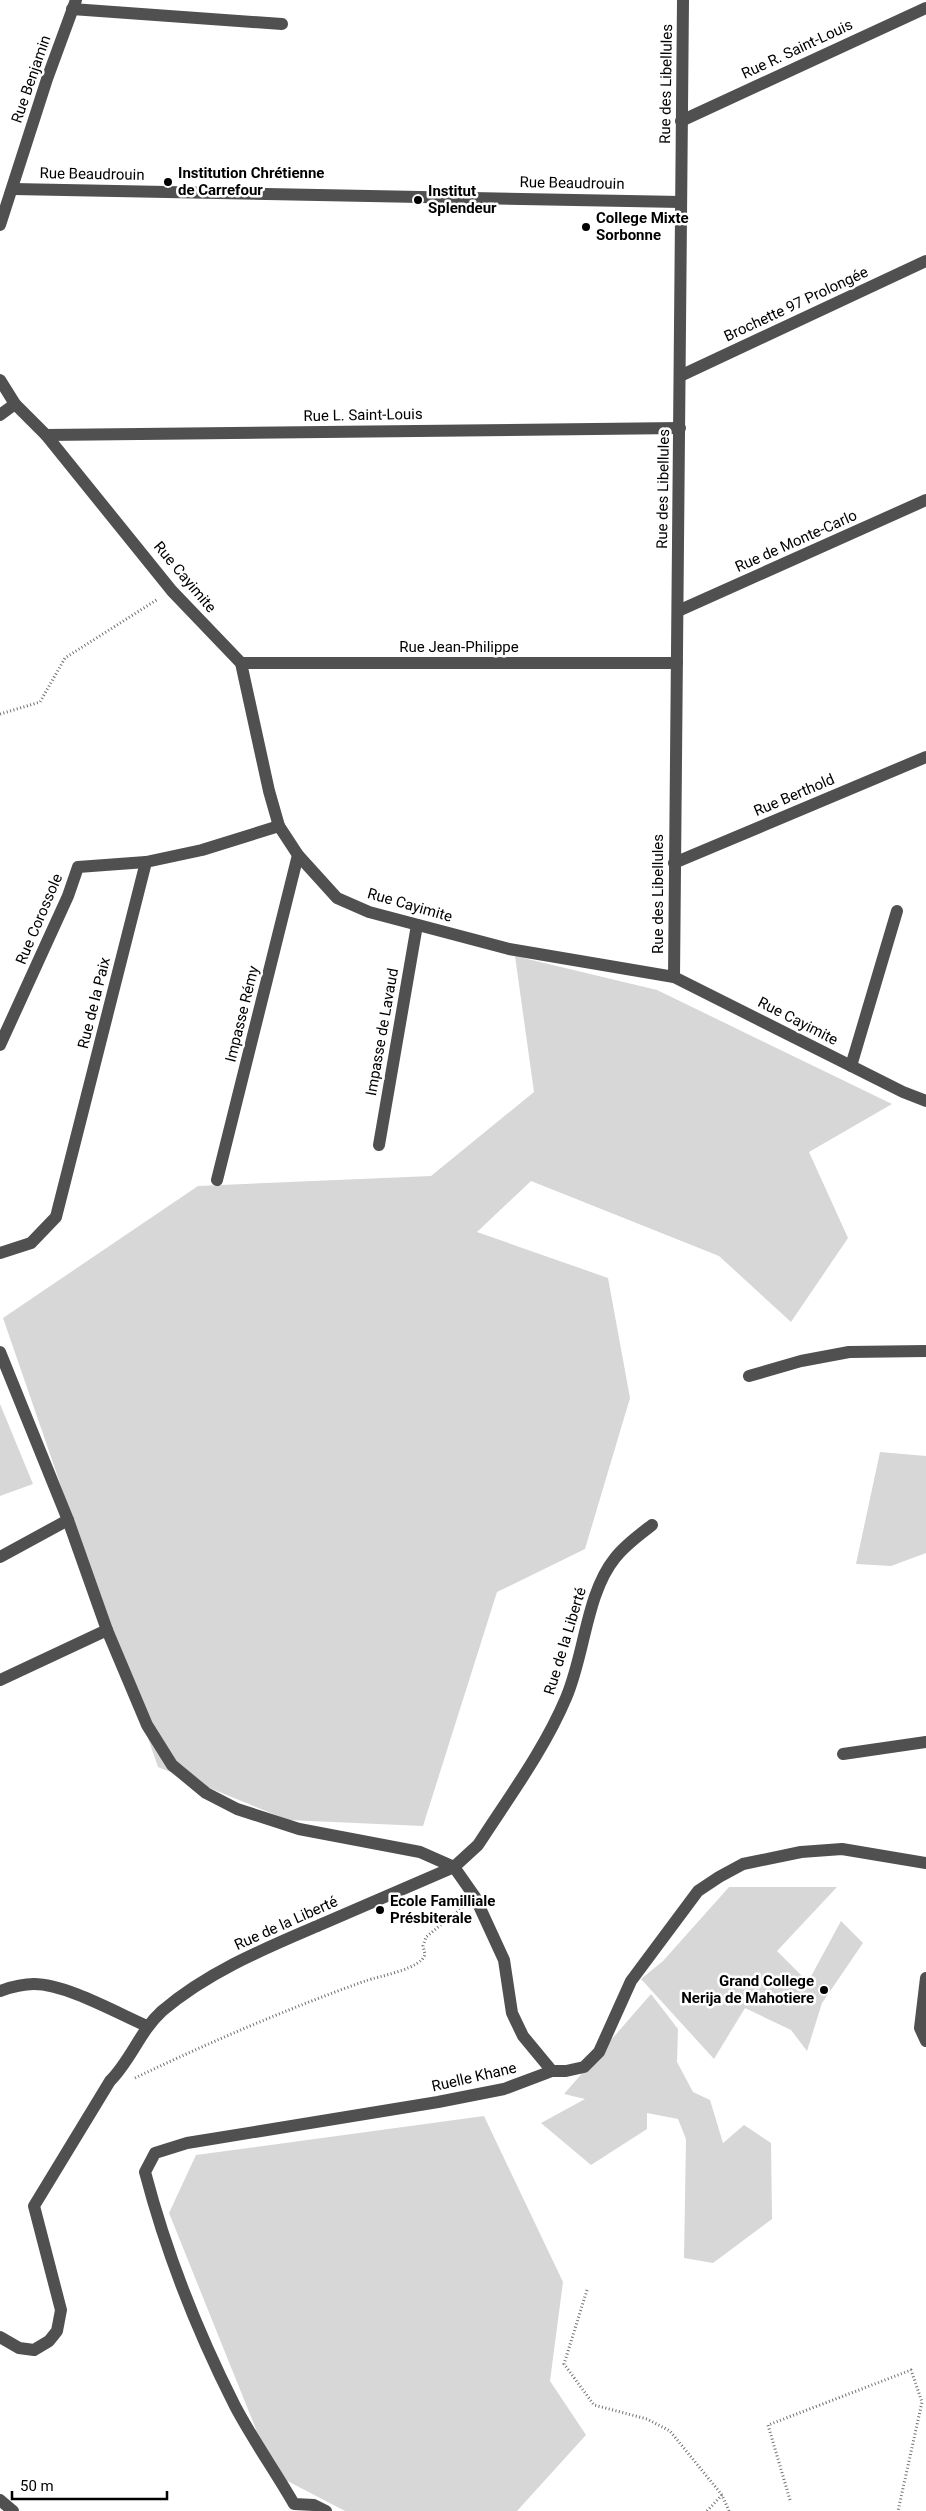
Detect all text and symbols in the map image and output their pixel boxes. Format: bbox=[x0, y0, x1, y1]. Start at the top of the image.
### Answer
street label: Rue R. Saint-Louis bbox=[739, 15, 855, 83]
street label: Rue des Libellules bbox=[656, 24, 676, 144]
street label: Rue Benjamin bbox=[8, 33, 54, 125]
street label: Rue Beaudrouin bbox=[39, 164, 145, 184]
place label: Institution Chrétienne de Carrefour bbox=[178, 164, 324, 199]
street label: Rue Beaudrouin bbox=[519, 173, 625, 193]
marker: Institution Chrétienne de Carrefour bbox=[162, 176, 174, 188]
place label: Institut Splendeur bbox=[428, 182, 497, 217]
marker: Institut Splendeur bbox=[412, 194, 424, 206]
place label: College Mixte Sorbonne bbox=[596, 209, 689, 244]
marker: College Mixte Sorbonne bbox=[580, 221, 592, 233]
street label: Brochette 97 Prolongée bbox=[721, 263, 871, 345]
street label: Rue L. Saint-Louis bbox=[303, 405, 423, 425]
street label: Rue des Libellules bbox=[653, 429, 673, 549]
street label: Rue de Monte-Carlo bbox=[732, 506, 860, 576]
street label: Rue Cayimite bbox=[150, 538, 220, 616]
street label: Rue Jean-Philippe bbox=[399, 638, 519, 656]
street label: Rue Berthold bbox=[751, 770, 837, 820]
street label: Rue des Libellules bbox=[649, 834, 667, 954]
street label: Rue Corossole bbox=[12, 871, 66, 967]
street label: Rue Cayimite bbox=[366, 884, 455, 926]
street label: Rue de la Paix bbox=[74, 955, 114, 1051]
street label: Impasse Rémy bbox=[221, 964, 263, 1064]
street label: Impasse de Lavaud bbox=[362, 967, 402, 1097]
street label: Rue Cayimite bbox=[755, 993, 841, 1049]
street label: Rue de la Liberté bbox=[540, 1585, 590, 1697]
street label: Rue de la Liberté bbox=[232, 1892, 341, 1954]
place label: Ecole Familliale Présbiterale bbox=[390, 1892, 495, 1927]
marker: Ecole Familliale Présbiterale bbox=[374, 1904, 386, 1916]
place label: Grand College Nerija de Mahotiere bbox=[681, 1972, 814, 2007]
marker: Grand College Nerija de Mahotiere bbox=[818, 1984, 830, 1996]
street label: Ruelle Khane bbox=[430, 2058, 518, 2096]
scale bar bbox=[12, 2468, 168, 2500]
text: 50 m bbox=[20, 2477, 54, 2495]

